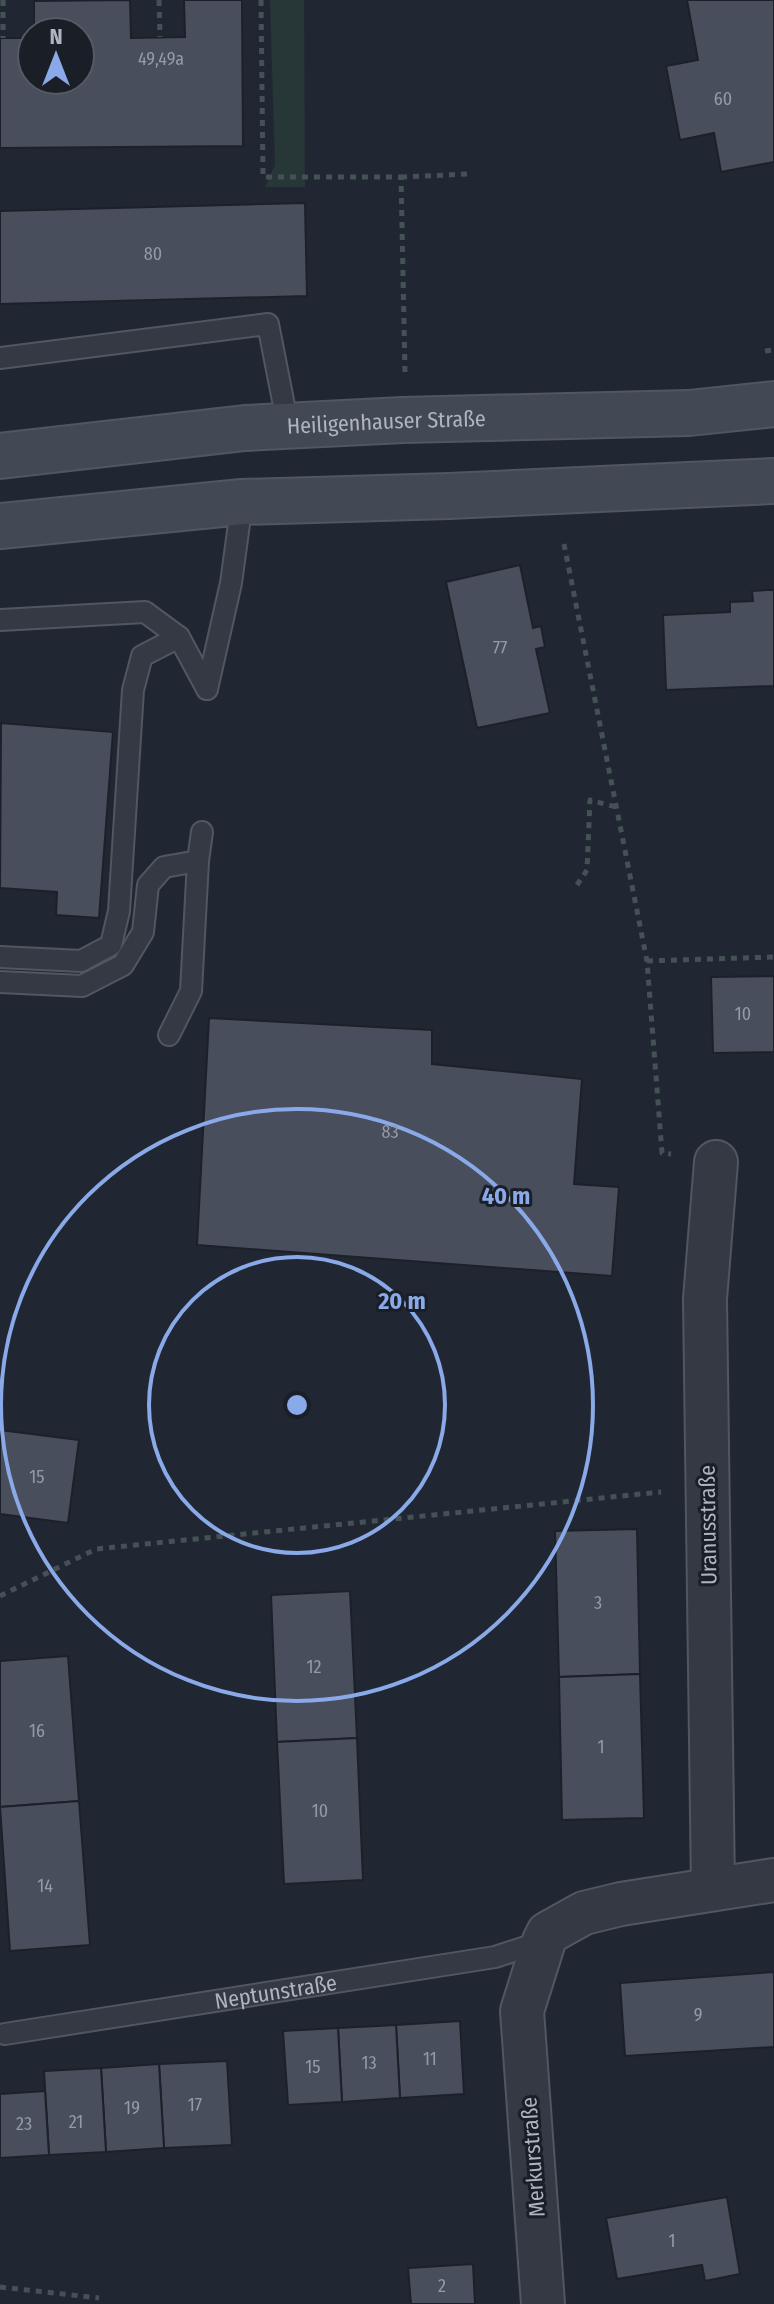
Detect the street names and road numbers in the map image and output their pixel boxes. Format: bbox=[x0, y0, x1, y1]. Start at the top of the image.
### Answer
street label: Heiligenhauser Straße bbox=[286, 404, 486, 439]
street label: Uranusstraße bbox=[693, 1465, 723, 1585]
street label: Neptunstraße bbox=[213, 1969, 339, 2014]
street label: Merkurstraße bbox=[515, 2096, 551, 2218]

